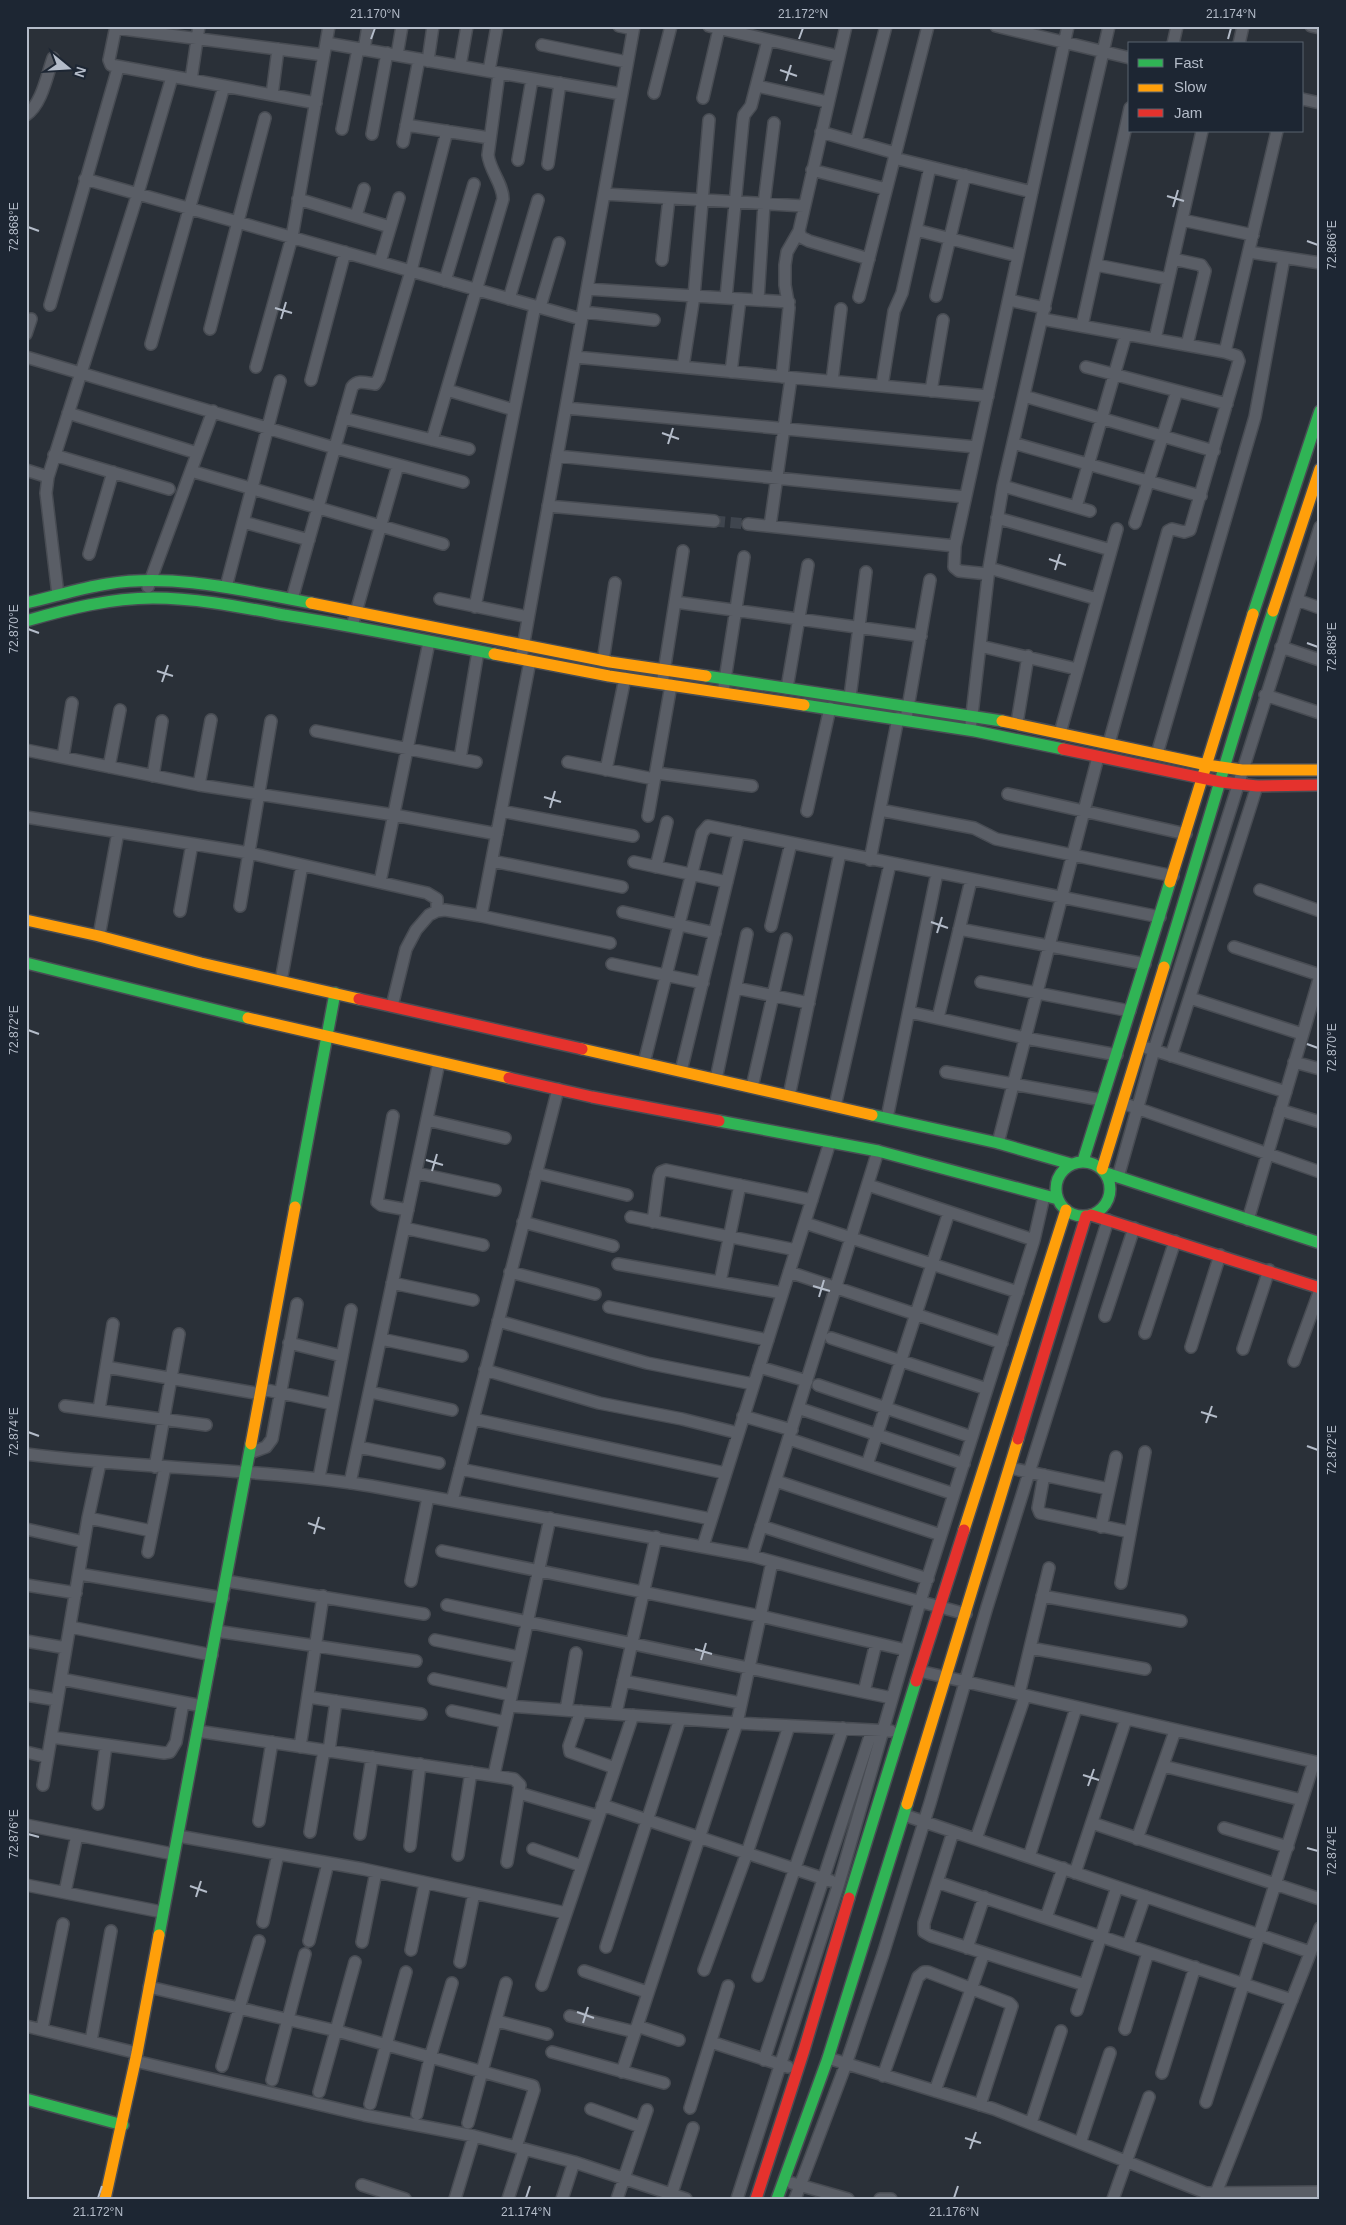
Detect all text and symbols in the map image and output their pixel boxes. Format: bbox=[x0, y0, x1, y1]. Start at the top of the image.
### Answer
text: 21.170°N bbox=[350, 7, 400, 21]
text: 21.172°N bbox=[778, 7, 828, 21]
text: 21.174°N bbox=[1206, 7, 1256, 21]
north arrow bbox=[42, 42, 92, 92]
legend bbox=[1128, 42, 1304, 132]
text: Fast bbox=[1174, 54, 1204, 71]
text: N bbox=[71, 65, 90, 79]
text: Slow bbox=[1174, 78, 1207, 95]
text: Jam bbox=[1174, 104, 1202, 121]
text: 72.868°E bbox=[7, 202, 21, 252]
text: 72.866°E bbox=[1325, 220, 1339, 270]
text: 72.870°E bbox=[7, 604, 21, 654]
text: 72.868°E bbox=[1325, 622, 1339, 672]
text: 72.872°E bbox=[7, 1005, 21, 1055]
text: 72.870°E bbox=[1325, 1023, 1339, 1073]
text: 72.874°E bbox=[7, 1407, 21, 1457]
text: 72.872°E bbox=[1325, 1425, 1339, 1475]
text: 72.876°E bbox=[7, 1809, 21, 1859]
text: 72.874°E bbox=[1325, 1826, 1339, 1876]
text: 21.172°N bbox=[73, 2205, 123, 2219]
text: 21.174°N bbox=[501, 2205, 551, 2219]
text: 21.176°N bbox=[929, 2205, 979, 2219]

